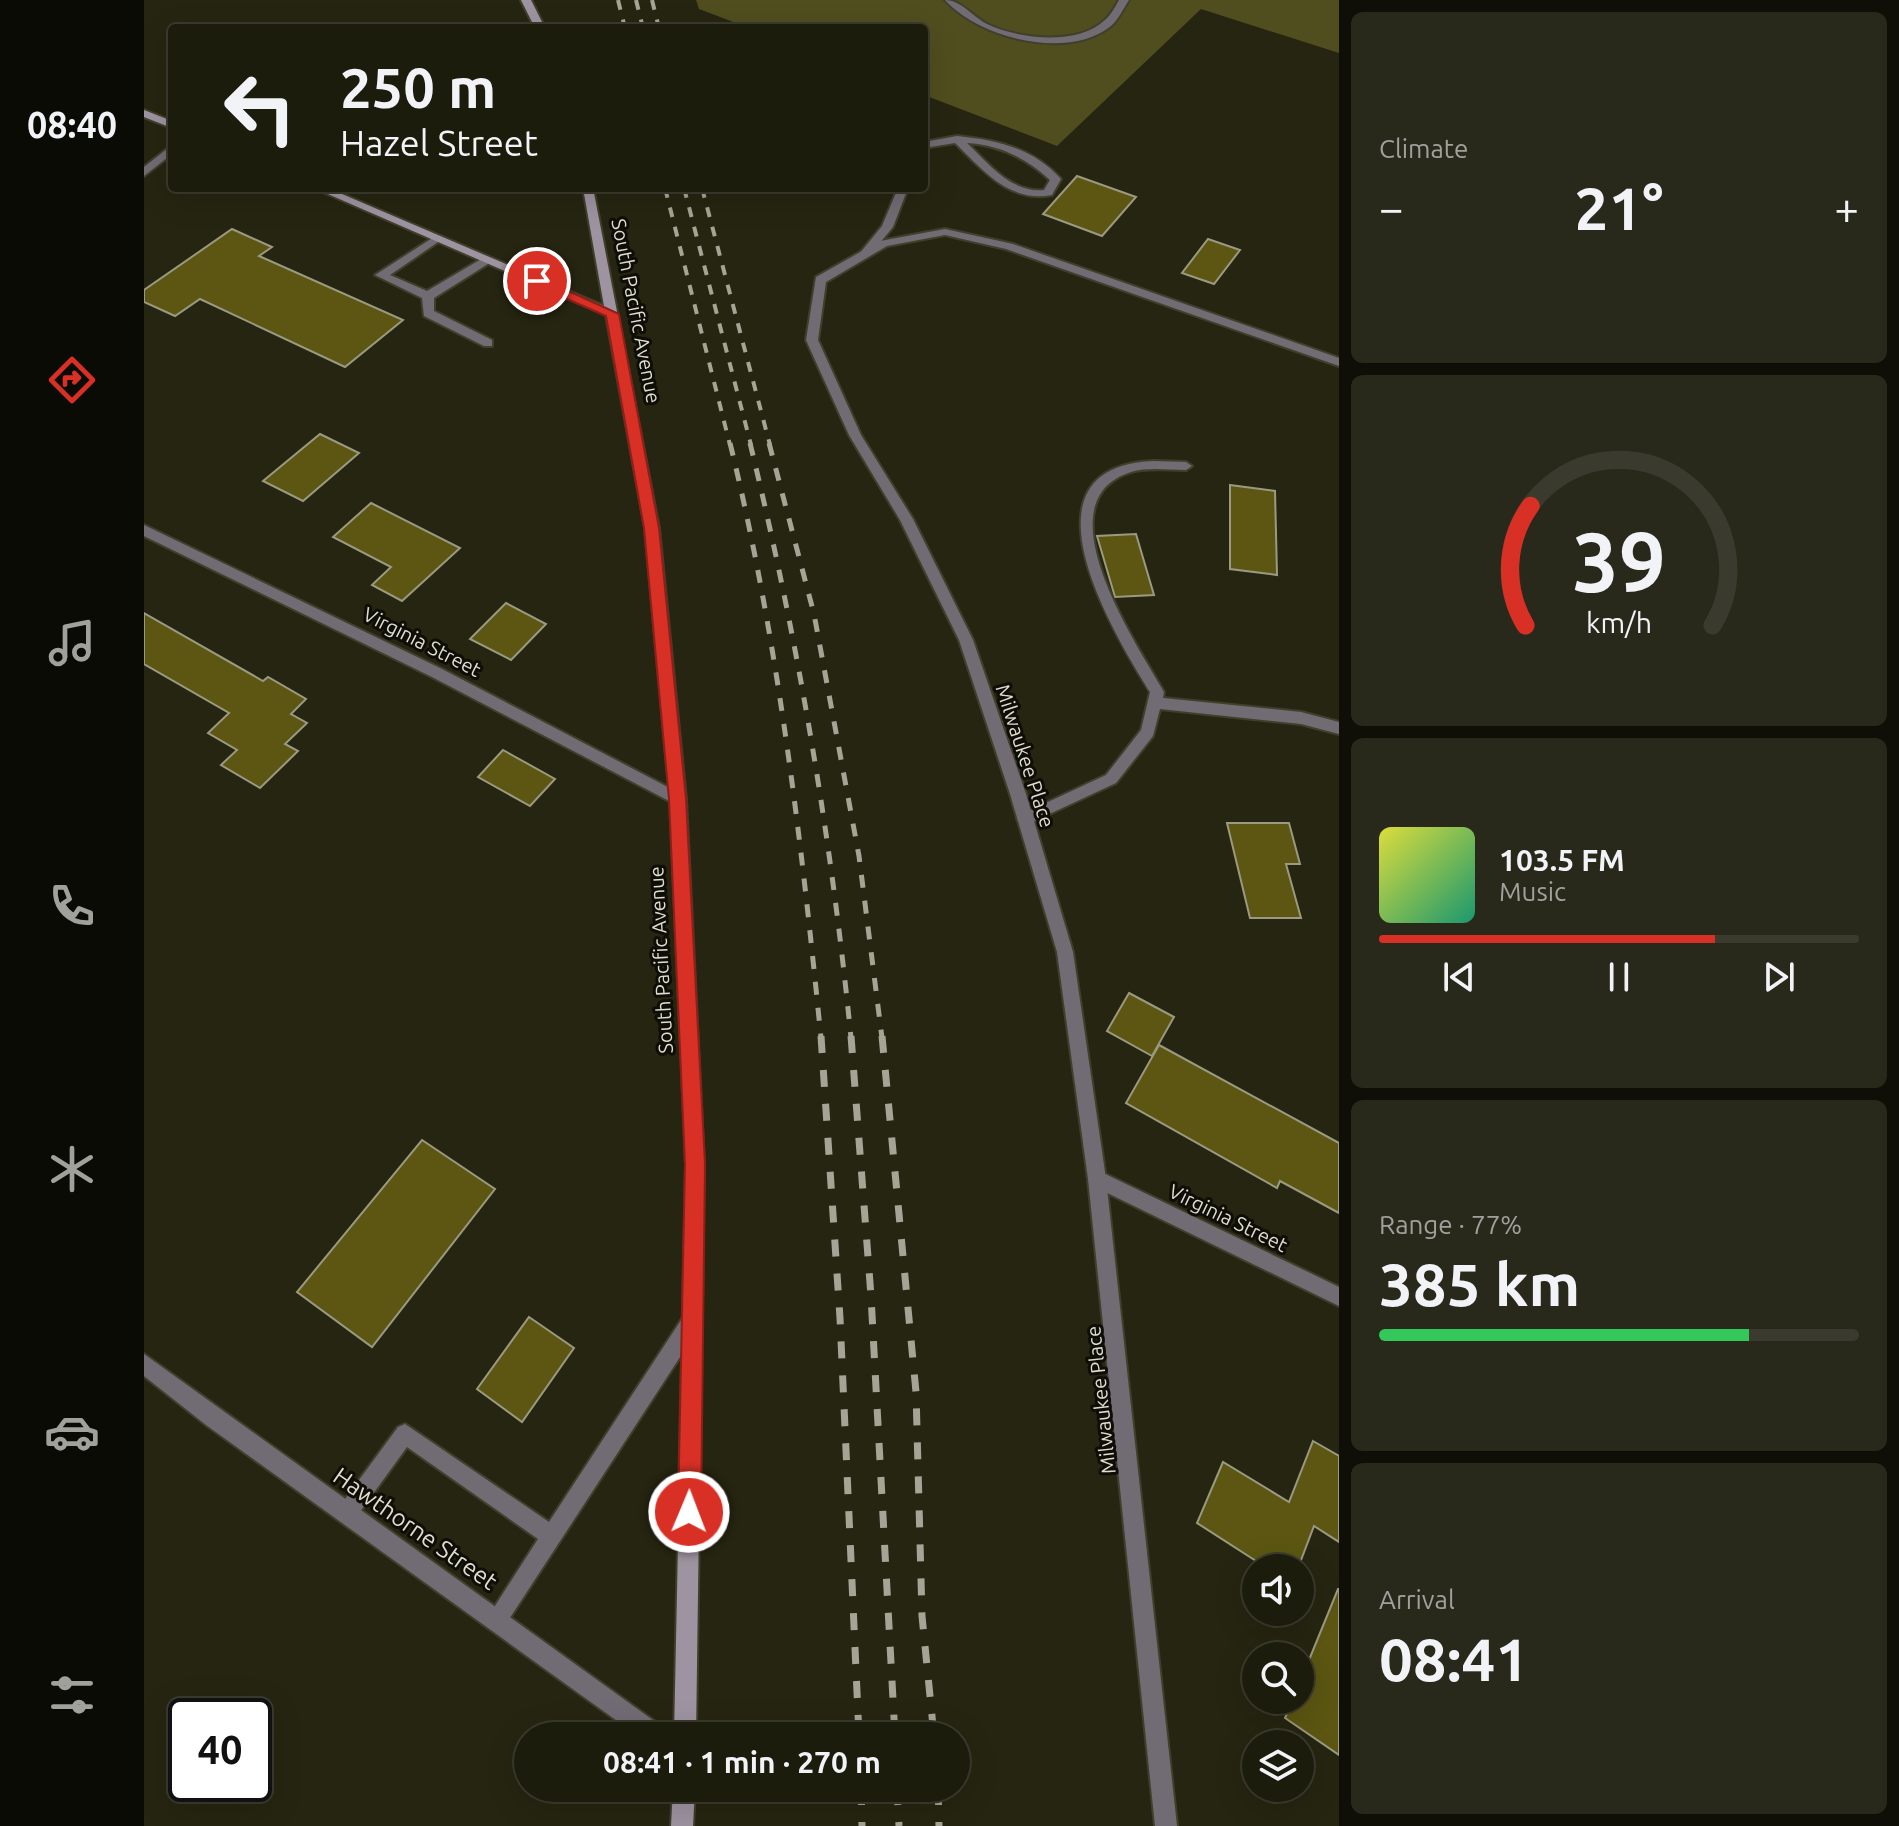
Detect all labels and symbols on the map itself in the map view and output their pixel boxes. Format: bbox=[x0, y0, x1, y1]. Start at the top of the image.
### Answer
street label: South Pacific Avenue bbox=[607, 217, 666, 405]
pin bbox=[503, 247, 571, 315]
street label: Virginia Street bbox=[359, 602, 485, 681]
street label: Milwaukee Place bbox=[992, 681, 1059, 830]
street label: South Pacific Avenue bbox=[644, 866, 677, 1054]
street label: Virginia Street bbox=[1165, 1179, 1291, 1256]
street label: Milwaukee Place bbox=[1081, 1325, 1120, 1475]
street label: Hawthorne Street bbox=[328, 1462, 503, 1595]
position arrow bbox=[647, 1470, 731, 1554]
speed limit sign: 40 bbox=[168, 1698, 272, 1802]

